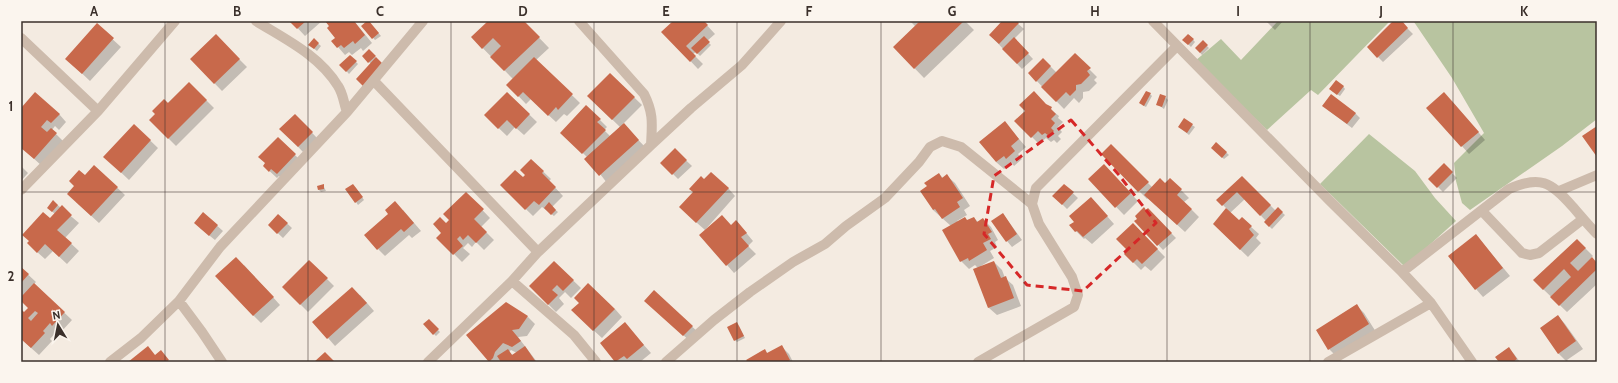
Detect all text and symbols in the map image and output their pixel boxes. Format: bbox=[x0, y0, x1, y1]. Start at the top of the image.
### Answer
text: A bbox=[90, 3, 99, 19]
text: B bbox=[233, 3, 241, 19]
text: C bbox=[376, 3, 384, 19]
text: D bbox=[518, 3, 528, 19]
text: E bbox=[662, 3, 670, 19]
text: F bbox=[806, 3, 813, 19]
text: G bbox=[948, 3, 957, 19]
text: H bbox=[1090, 3, 1100, 19]
text: I bbox=[1236, 3, 1240, 19]
text: J bbox=[1378, 3, 1383, 19]
text: K bbox=[1520, 3, 1529, 19]
text: 1 bbox=[9, 98, 13, 114]
text: 2 bbox=[8, 268, 15, 284]
north arrow bbox=[38, 305, 78, 345]
text: N bbox=[51, 308, 61, 323]

